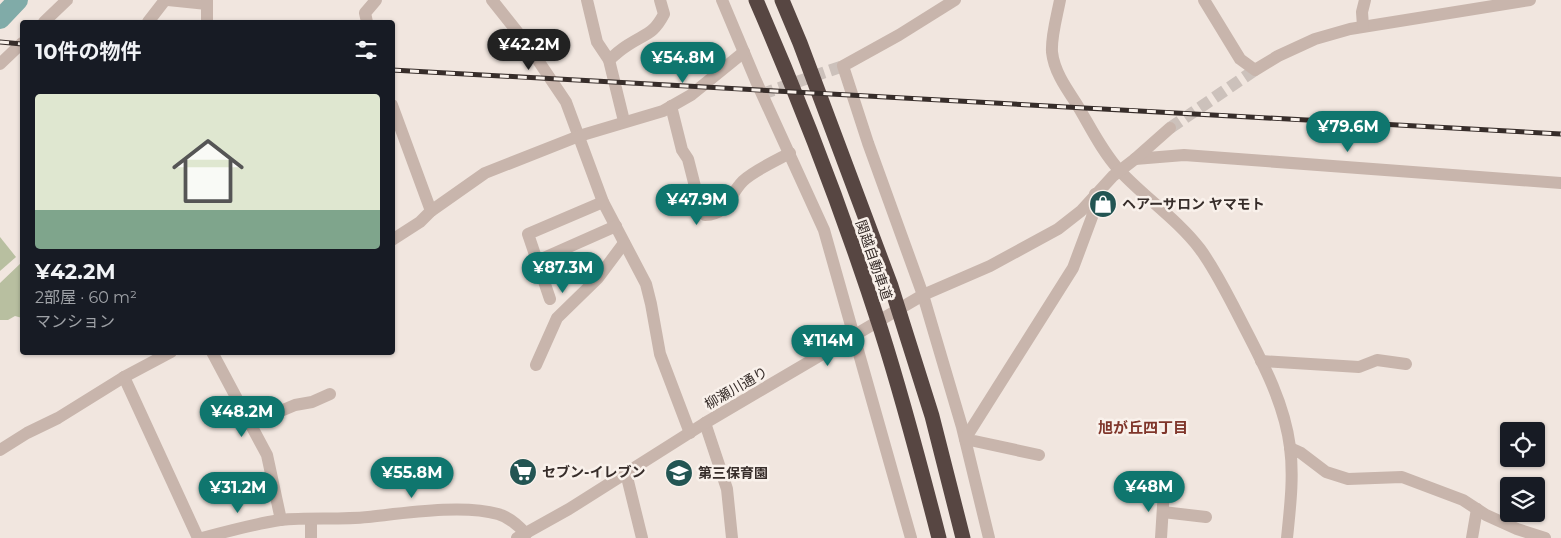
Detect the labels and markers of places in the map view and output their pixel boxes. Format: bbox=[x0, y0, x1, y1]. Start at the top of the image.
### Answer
pin: ¥42.2M bbox=[488, 28, 570, 71]
pin: ¥54.8M bbox=[642, 42, 724, 84]
pin: ¥79.6M bbox=[1307, 110, 1389, 153]
pin: ¥47.9M bbox=[656, 184, 738, 226]
shop icon: ヘアーサロン ヤマモト bbox=[1088, 189, 1118, 219]
place label: ヘアーサロン ヤマモト bbox=[1122, 195, 1265, 213]
pin: ¥87.3M bbox=[522, 252, 604, 294]
pin: ¥114M bbox=[793, 324, 863, 367]
pin: ¥48.2M bbox=[201, 396, 283, 438]
pin: ¥55.8M bbox=[371, 456, 453, 499]
supermarket icon: セブン-イレブン bbox=[508, 457, 538, 487]
school or university icon: 第三保育園 bbox=[664, 458, 694, 488]
place label: セブン-イレブン bbox=[542, 463, 645, 481]
place label: 第三保育園 bbox=[698, 464, 768, 482]
pin: ¥48M bbox=[1119, 470, 1179, 513]
pin: ¥31.2M bbox=[197, 472, 279, 514]

